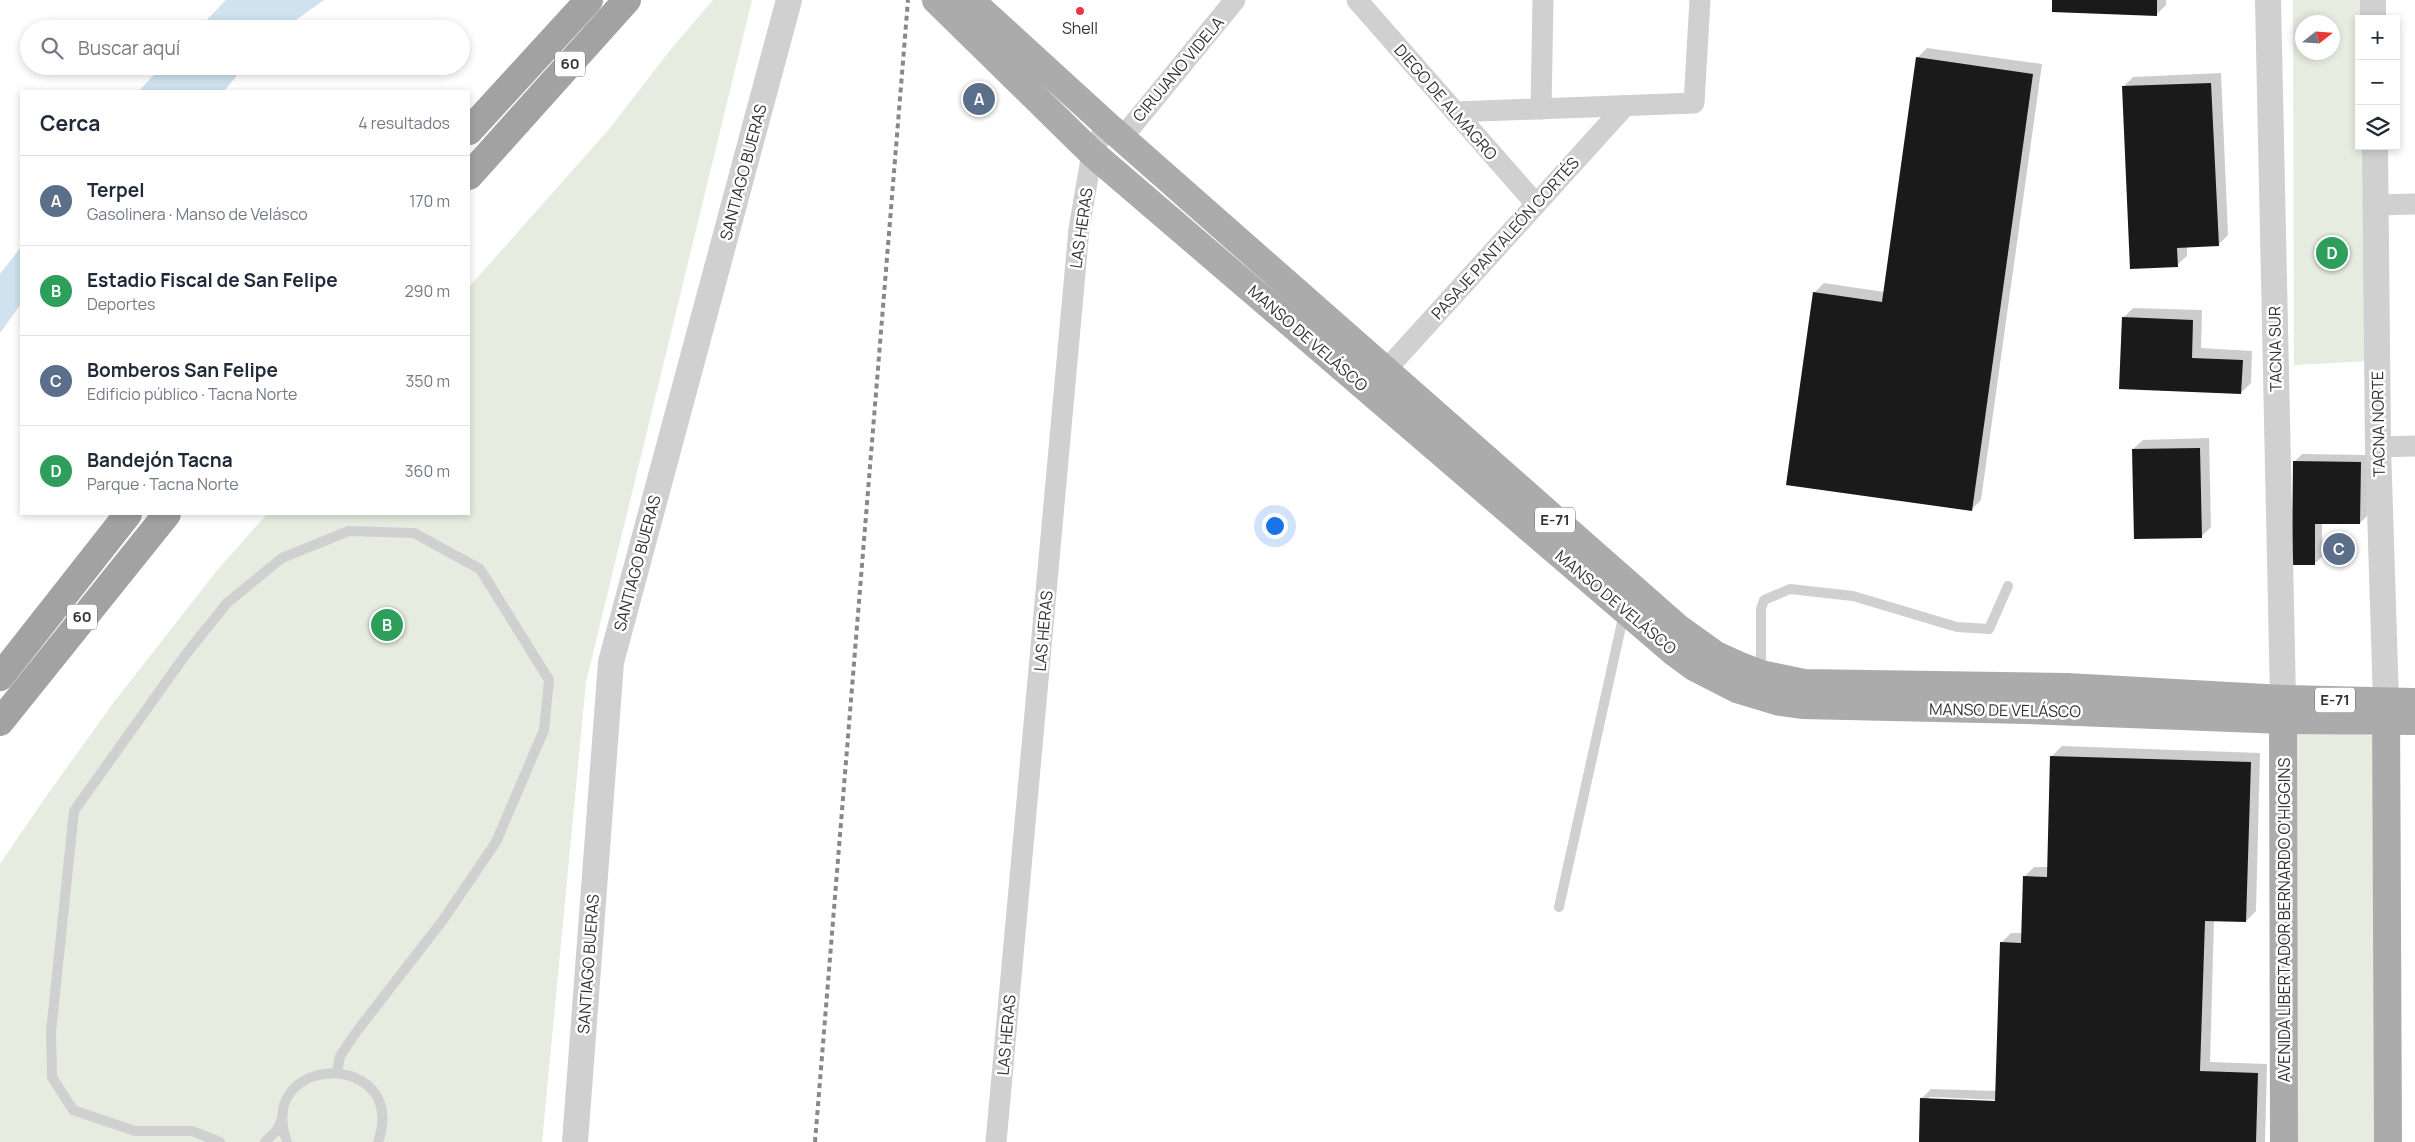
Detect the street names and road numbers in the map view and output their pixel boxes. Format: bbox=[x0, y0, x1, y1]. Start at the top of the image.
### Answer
street label: CIRUJANO VIDELA bbox=[1127, 12, 1229, 126]
street label: DIEGO DE ALMAGRO bbox=[1390, 39, 1503, 165]
road number: 60 bbox=[555, 52, 585, 76]
street label: SANTIAGO BUERAS bbox=[714, 101, 772, 242]
street label: PASAJE PANTALEÓN CORTÉS bbox=[1426, 152, 1584, 324]
street label: LAS HERAS bbox=[1064, 186, 1098, 270]
street label: MANSO DE VELÁSCO bbox=[1243, 280, 1373, 396]
street label: TACNA SUR bbox=[2263, 306, 2287, 392]
street label: TACNA NORTE bbox=[2366, 371, 2390, 477]
street label: SANTIAGO BUERAS bbox=[608, 492, 666, 633]
road number: E-71 bbox=[1535, 508, 1575, 532]
street label: MANSO DE VELÁSCO bbox=[1551, 545, 1682, 660]
street label: LAS HERAS bbox=[1029, 590, 1057, 672]
road number: 60 bbox=[67, 604, 97, 630]
road number: E-71 bbox=[2315, 688, 2355, 712]
street label: MANSO DE VELÁSCO bbox=[1929, 698, 2082, 722]
street label: AVENIDA LIBERTADOR BERNARDO O'HIGGINS bbox=[2273, 758, 2295, 1082]
street label: SANTIAGO BUERAS bbox=[572, 893, 604, 1035]
street label: LAS HERAS bbox=[992, 994, 1020, 1076]

